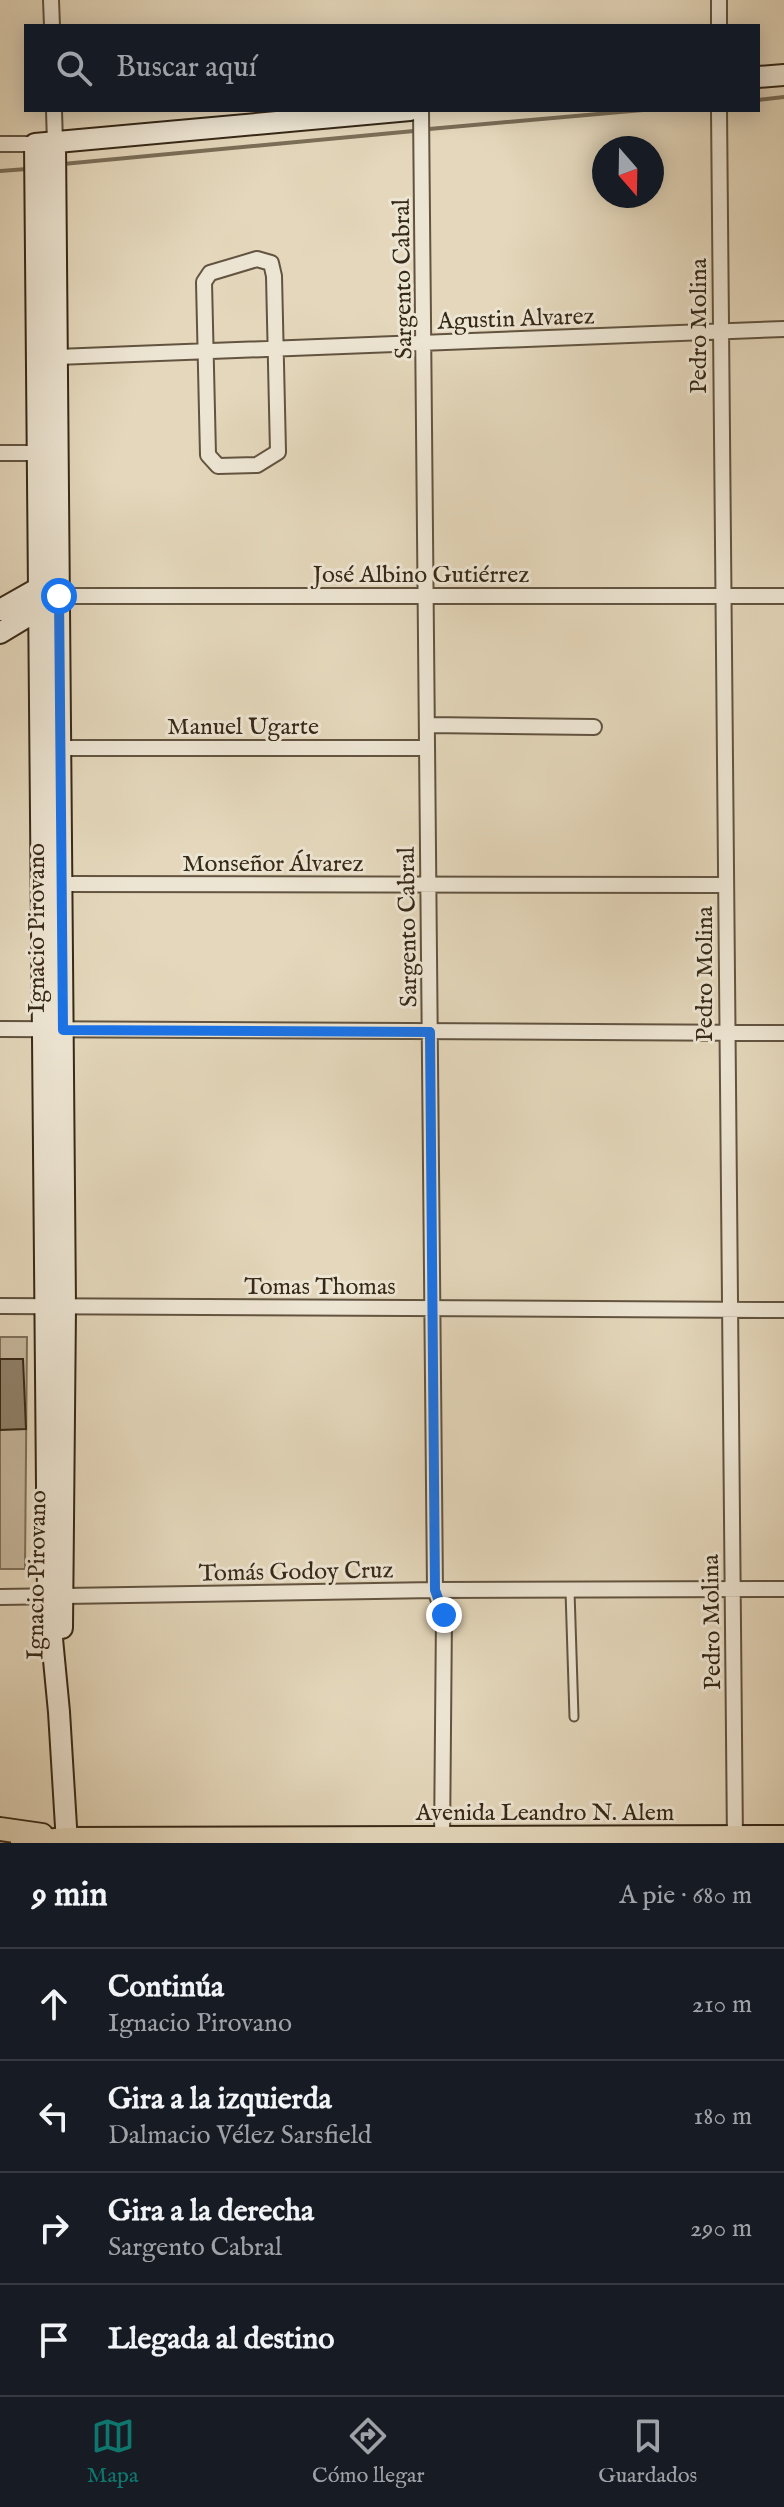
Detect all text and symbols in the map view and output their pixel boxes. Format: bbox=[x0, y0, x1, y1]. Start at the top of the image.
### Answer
search box bbox=[24, 24, 760, 112]
icon: search bbox=[52, 46, 96, 90]
text: Buscar aquí bbox=[116, 49, 257, 87]
north arrow bbox=[592, 136, 664, 208]
street label: Sargento Cabral bbox=[387, 198, 420, 360]
street label: Pedro Molina bbox=[684, 258, 715, 394]
street label: Agustin Alvarez bbox=[436, 301, 595, 338]
street label: José Albino Gutiérrez bbox=[310, 560, 529, 591]
route start bbox=[41, 578, 77, 614]
street label: Manuel Ugarte bbox=[167, 712, 319, 743]
street label: Ignacio Pirovano bbox=[22, 843, 53, 1013]
street label: Sargento Cabral bbox=[392, 846, 425, 1008]
street label: Monseñor Álvarez bbox=[182, 849, 364, 880]
street label: Pedro Molina bbox=[690, 906, 721, 1042]
street label: Tomas Thomas bbox=[244, 1272, 396, 1303]
street label: Ignacio Pirovano bbox=[21, 1490, 54, 1660]
street label: Pedro Molina bbox=[696, 1553, 729, 1690]
street label: Tomás Godoy Cruz bbox=[198, 1555, 394, 1590]
route end bbox=[426, 1597, 462, 1633]
street label: Avenida Leandro N. Alem bbox=[415, 1798, 674, 1829]
text: 9 min bbox=[32, 1874, 108, 1917]
text: A pie · 680 m bbox=[619, 1879, 752, 1912]
text: Continúa bbox=[108, 1969, 224, 2007]
icon: ahead bbox=[32, 1982, 76, 2026]
text: 210 m bbox=[692, 1988, 752, 2021]
text: Ignacio Pirovano bbox=[108, 2007, 292, 2040]
text: Gira a la izquierda bbox=[108, 2081, 332, 2119]
icon: left bbox=[32, 2094, 76, 2138]
text: 180 m bbox=[694, 2100, 752, 2133]
text: Dalmacio Vélez Sarsfield bbox=[108, 2119, 372, 2152]
text: Gira a la derecha bbox=[108, 2193, 314, 2231]
icon: right bbox=[32, 2206, 76, 2250]
text: 290 m bbox=[690, 2212, 752, 2245]
text: Sargento Cabral bbox=[108, 2231, 282, 2264]
icon: arrive bbox=[32, 2318, 76, 2362]
text: Llegada al destino bbox=[108, 2321, 334, 2359]
tab: Mapa bbox=[87, 2414, 138, 2490]
tab: Cómo llegar bbox=[312, 2414, 425, 2490]
tab: Guardados bbox=[598, 2414, 697, 2490]

